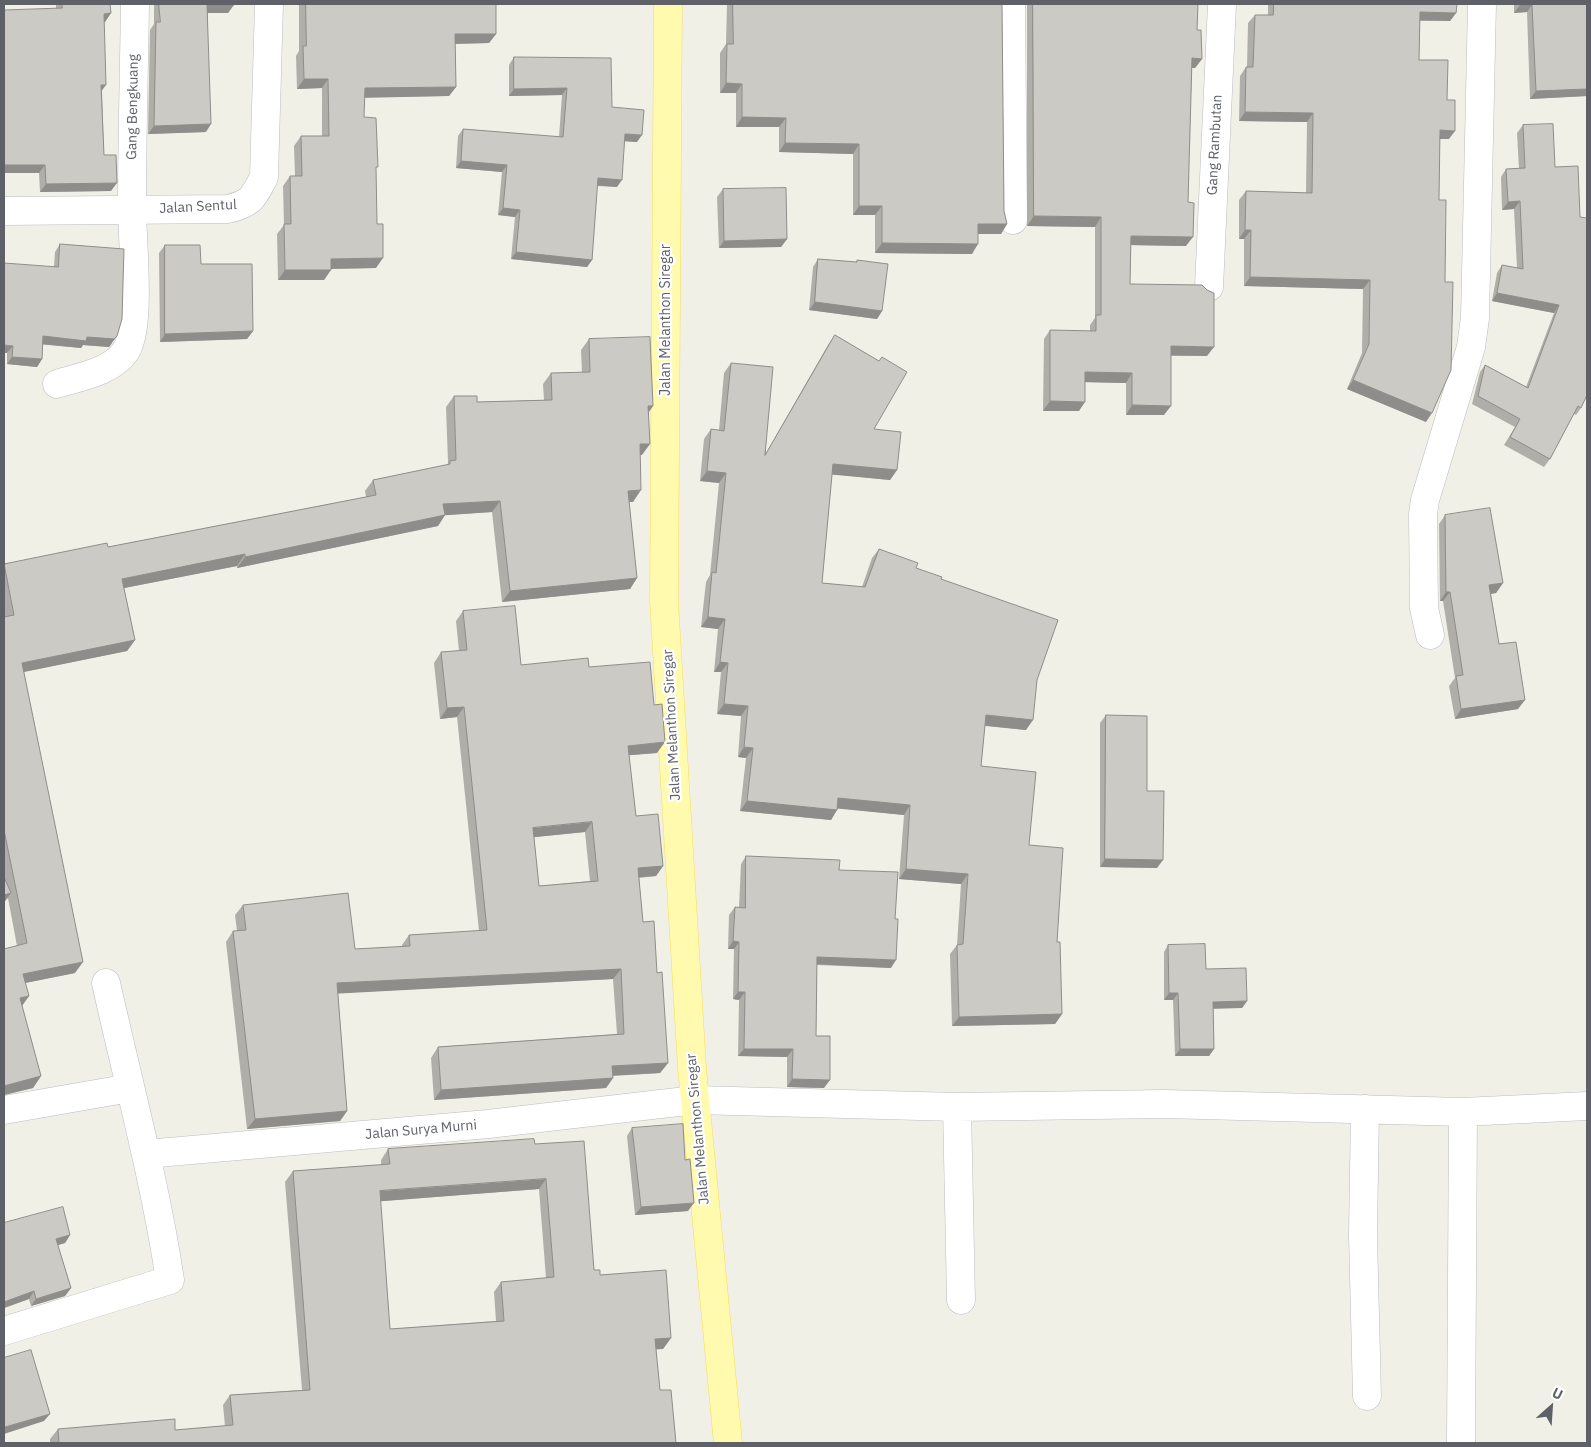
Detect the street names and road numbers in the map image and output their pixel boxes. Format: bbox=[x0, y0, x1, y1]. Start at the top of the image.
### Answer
street label: Gang Bengkuang bbox=[124, 54, 142, 160]
street label: Gang Rambutan bbox=[1204, 94, 1226, 196]
street label: Jalan Sentul bbox=[159, 197, 237, 217]
street label: Jalan Melanthon Siregar bbox=[658, 244, 674, 396]
street label: Jalan Melanthon Siregar bbox=[660, 649, 684, 801]
street label: Jalan Melanthon Siregar bbox=[683, 1053, 713, 1205]
street label: Jalan Surya Murni bbox=[364, 1117, 478, 1143]

